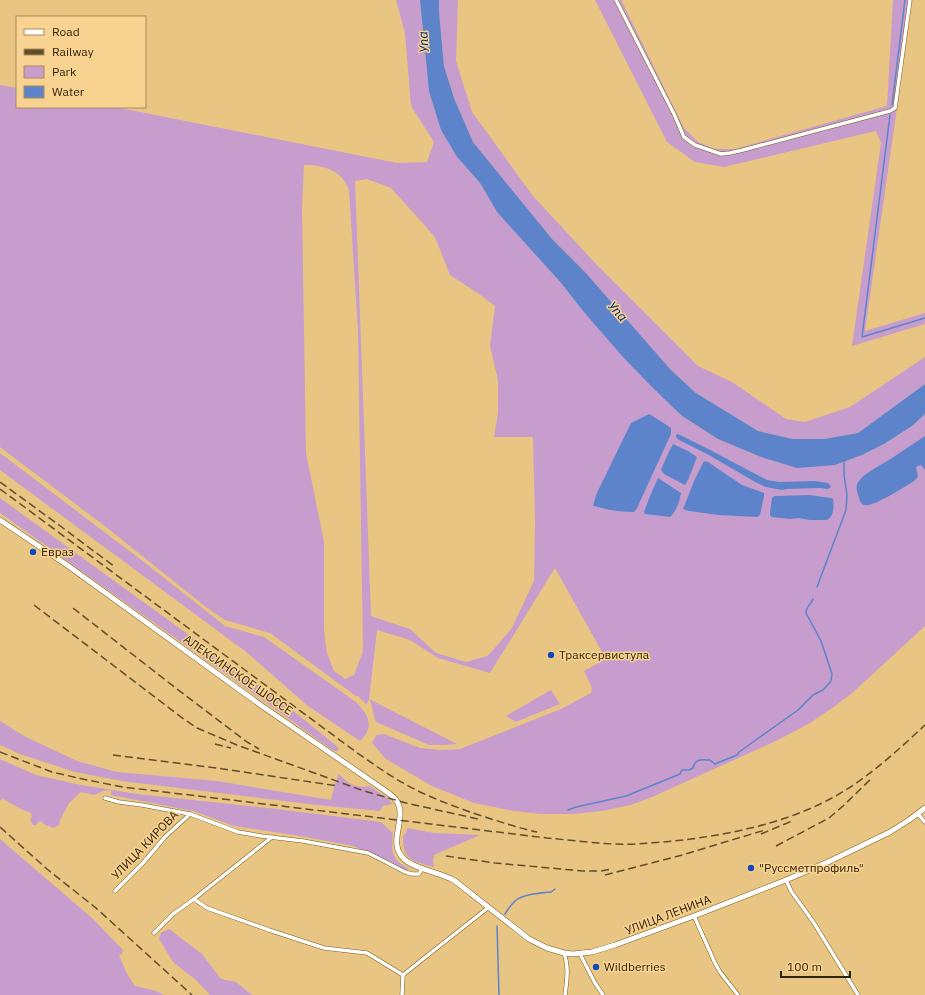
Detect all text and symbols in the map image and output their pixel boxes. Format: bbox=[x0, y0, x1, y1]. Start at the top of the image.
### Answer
legend bbox=[16, 16, 146, 108]
text: Road bbox=[52, 24, 80, 39]
water label: Упа bbox=[414, 31, 433, 53]
text: Railway bbox=[52, 44, 94, 59]
text: Park bbox=[52, 64, 77, 79]
text: Water bbox=[52, 84, 85, 99]
water label: Упа bbox=[604, 298, 631, 325]
place label: Евраз bbox=[41, 544, 74, 559]
marker: Евраз bbox=[28, 547, 38, 557]
street label: АЛЕКСИНСКОЕ ШОССЕ bbox=[181, 631, 296, 718]
place label: Траксервистула bbox=[559, 647, 650, 662]
marker: Траксервистула bbox=[546, 650, 556, 660]
street label: УЛИЦА КИРОВА bbox=[108, 807, 182, 882]
place label: "Руссметпрофиль" bbox=[759, 860, 864, 875]
marker: "Руссметпрофиль" bbox=[746, 863, 756, 873]
street label: УЛИЦА ЛЕНИНА bbox=[623, 891, 713, 938]
scale bar bbox=[781, 953, 850, 979]
place label: Wildberries bbox=[604, 959, 666, 974]
text: 100 m bbox=[787, 959, 822, 974]
marker: Wildberries bbox=[591, 962, 601, 972]

